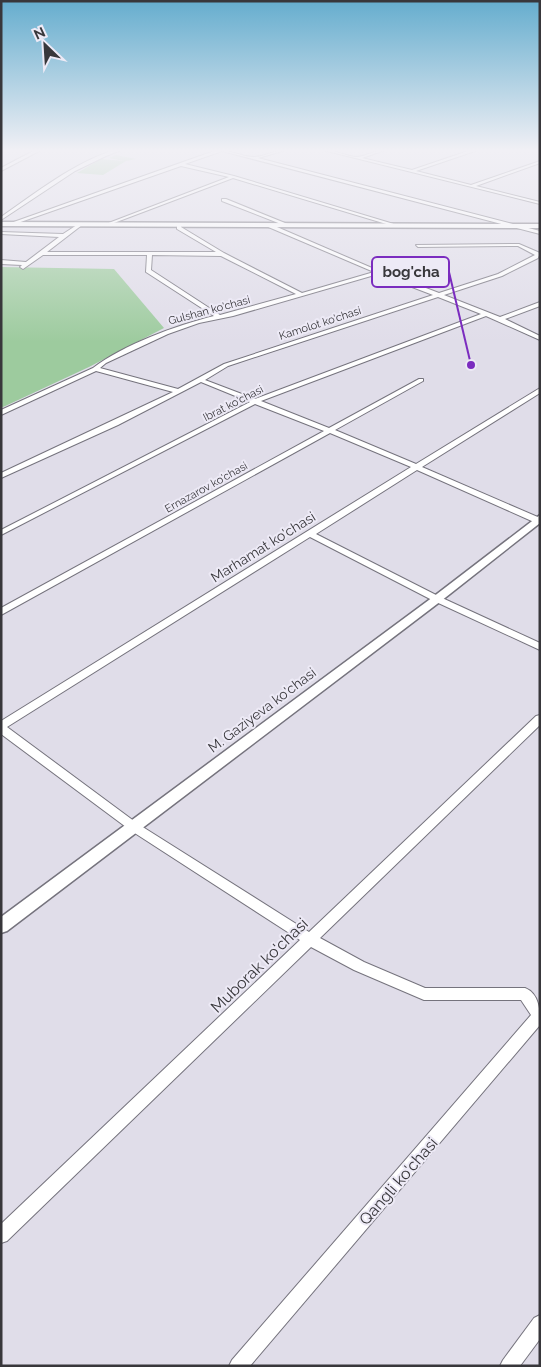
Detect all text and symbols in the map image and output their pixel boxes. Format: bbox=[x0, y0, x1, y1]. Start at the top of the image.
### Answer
north arrow bbox=[20, 20, 70, 70]
text: N bbox=[31, 24, 48, 43]
callout: bog'cha bbox=[372, 257, 449, 287]
text: bog'cha bbox=[382, 263, 440, 281]
street label: Gulshan ko'chasi bbox=[167, 293, 251, 328]
street label: Kamolot ko'chasi bbox=[277, 304, 363, 343]
street label: Ibrat ko'chasi bbox=[201, 383, 265, 424]
street label: Ernazarov ko'chasi bbox=[163, 459, 250, 516]
street label: Marhamat ko'chasi bbox=[208, 508, 318, 586]
street label: M. Gaziyeva ko'chasi bbox=[205, 664, 319, 756]
street label: Muborak ko'chasi bbox=[207, 914, 312, 1017]
street label: Qangli ko'chasi bbox=[355, 1134, 442, 1229]

